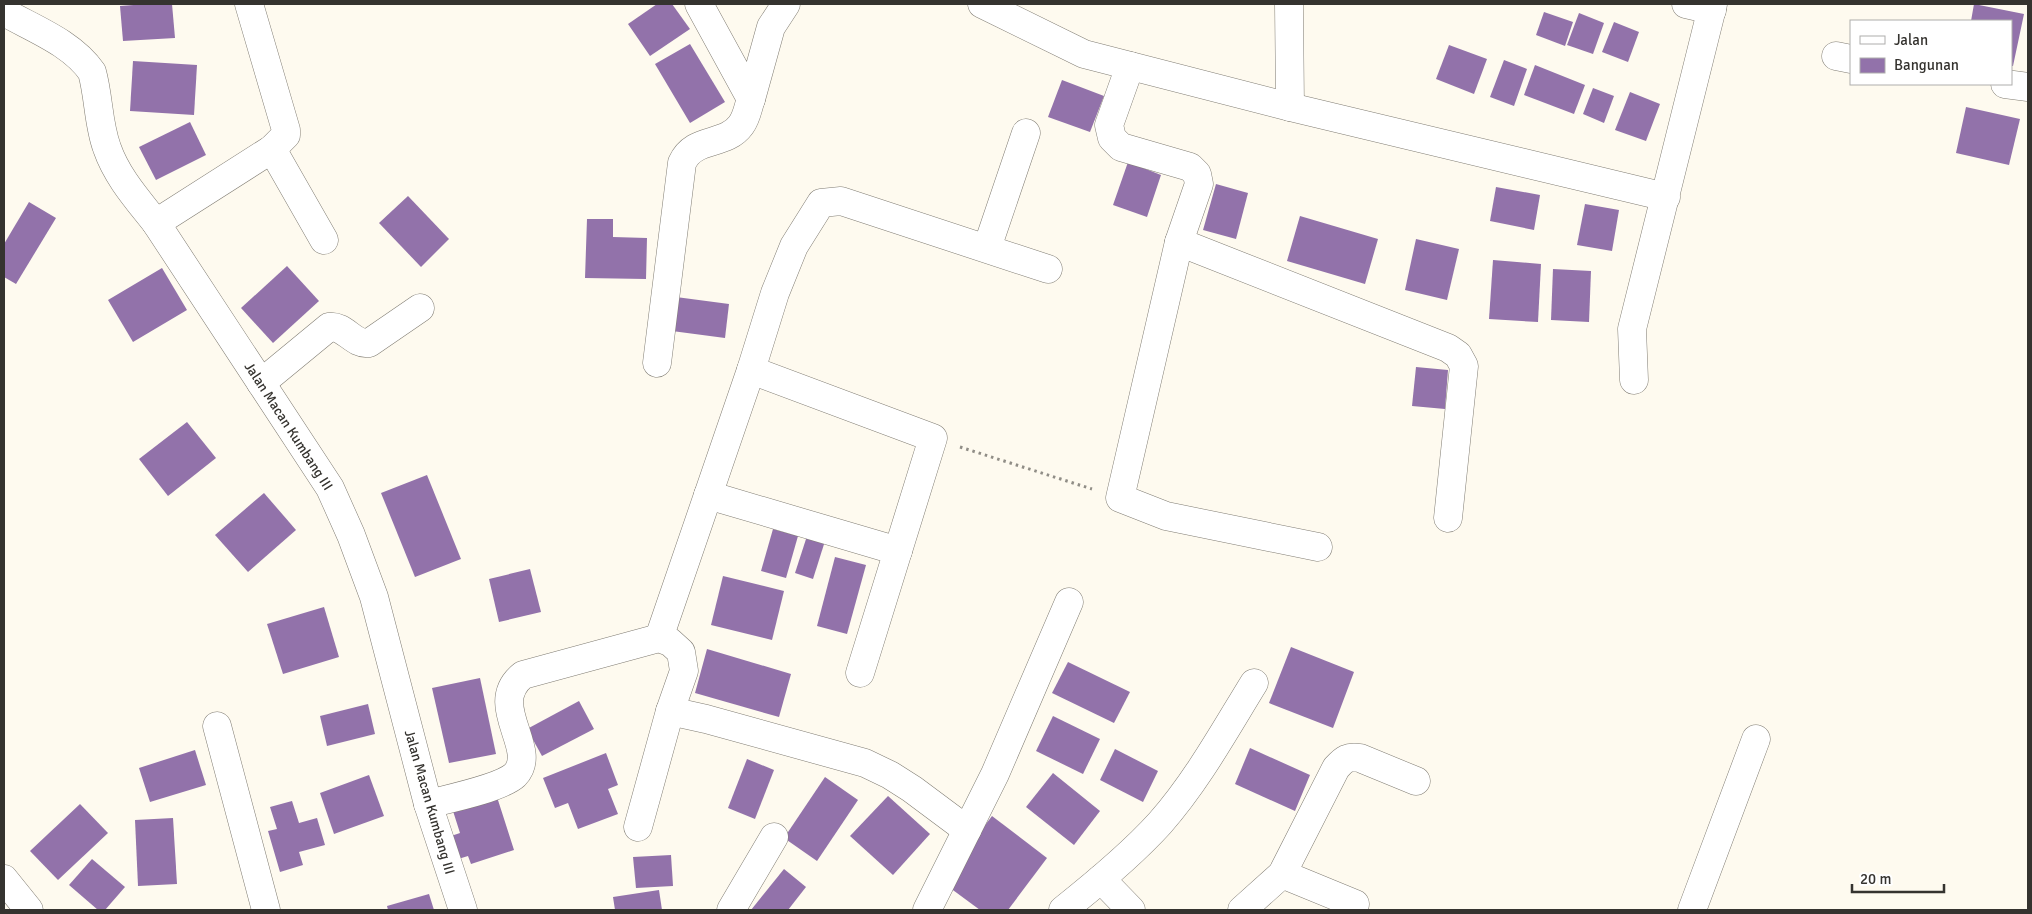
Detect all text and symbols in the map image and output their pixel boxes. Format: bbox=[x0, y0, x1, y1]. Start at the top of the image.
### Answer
legend bbox=[1850, 20, 2012, 85]
text: Jalan bbox=[1894, 31, 1928, 49]
text: Bangunan bbox=[1894, 56, 1959, 74]
street label: Jalan Macan Kumbang III bbox=[241, 359, 336, 494]
street label: Jalan Macan Kumbang III bbox=[401, 728, 458, 876]
scale bar bbox=[1852, 862, 1944, 894]
text: 20 m bbox=[1860, 870, 1891, 888]

